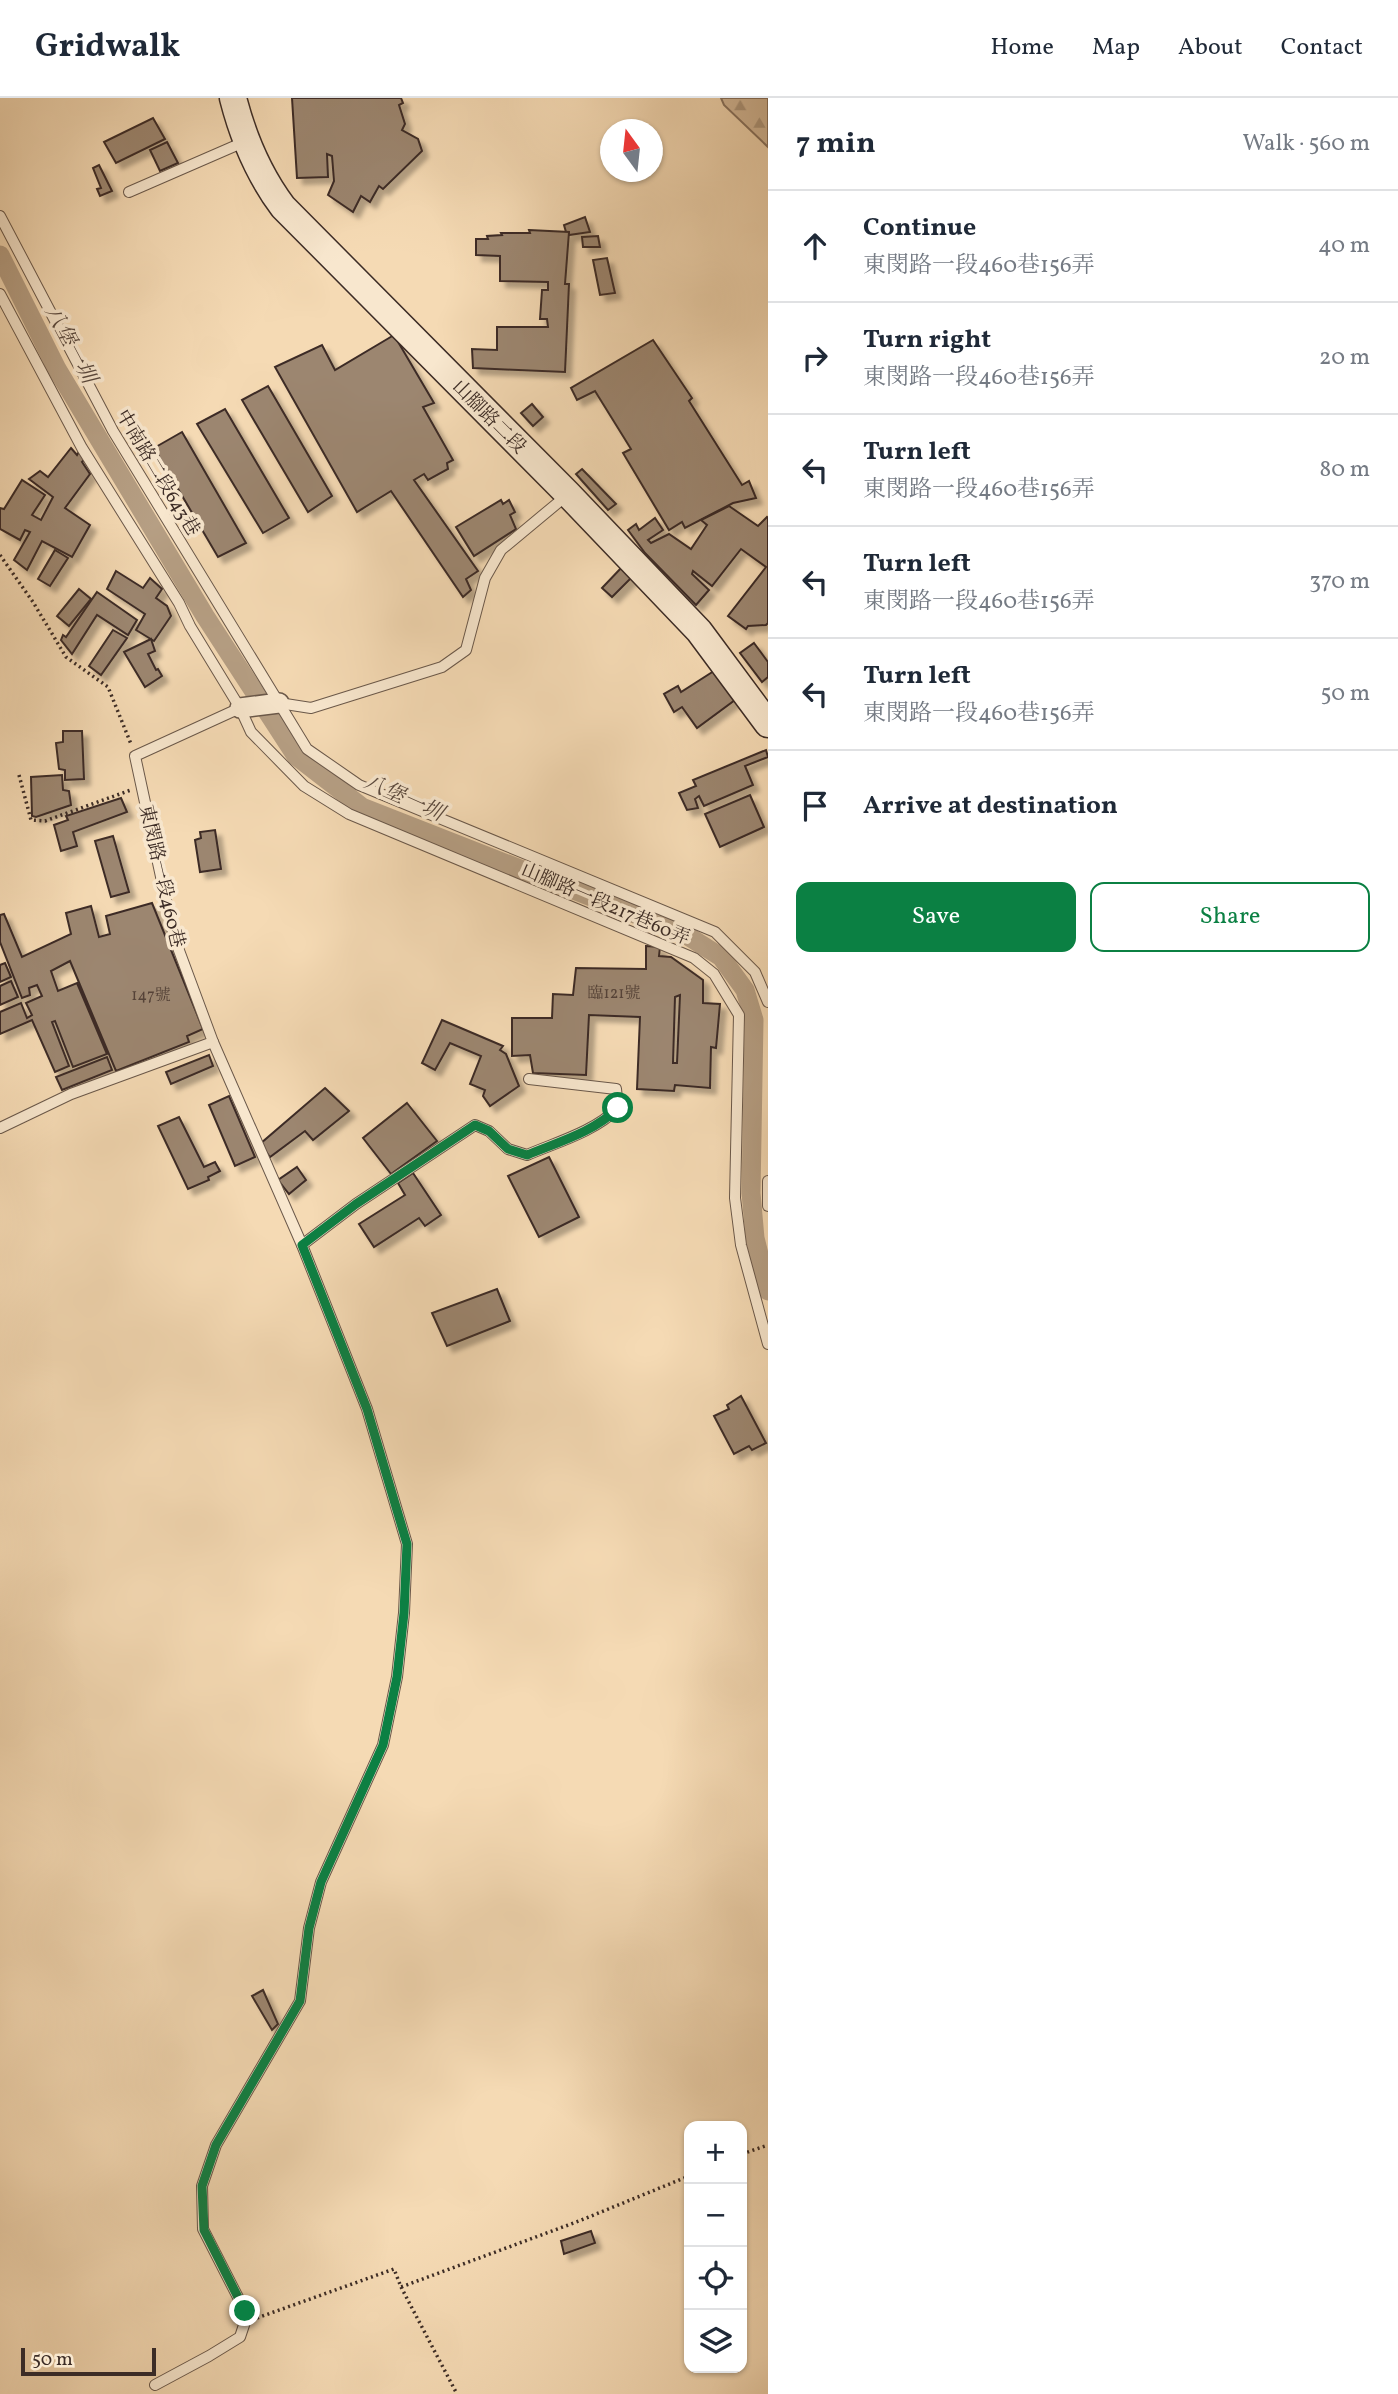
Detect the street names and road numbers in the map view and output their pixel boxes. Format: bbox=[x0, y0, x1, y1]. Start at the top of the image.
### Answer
street label: 山腳路二段 bbox=[446, 375, 531, 460]
street label: 中南路二段643巷 bbox=[109, 405, 205, 541]
street label: 東閔路一段460巷 bbox=[132, 802, 190, 951]
street label: 山腳路一段217巷60弄 bbox=[517, 858, 694, 952]

